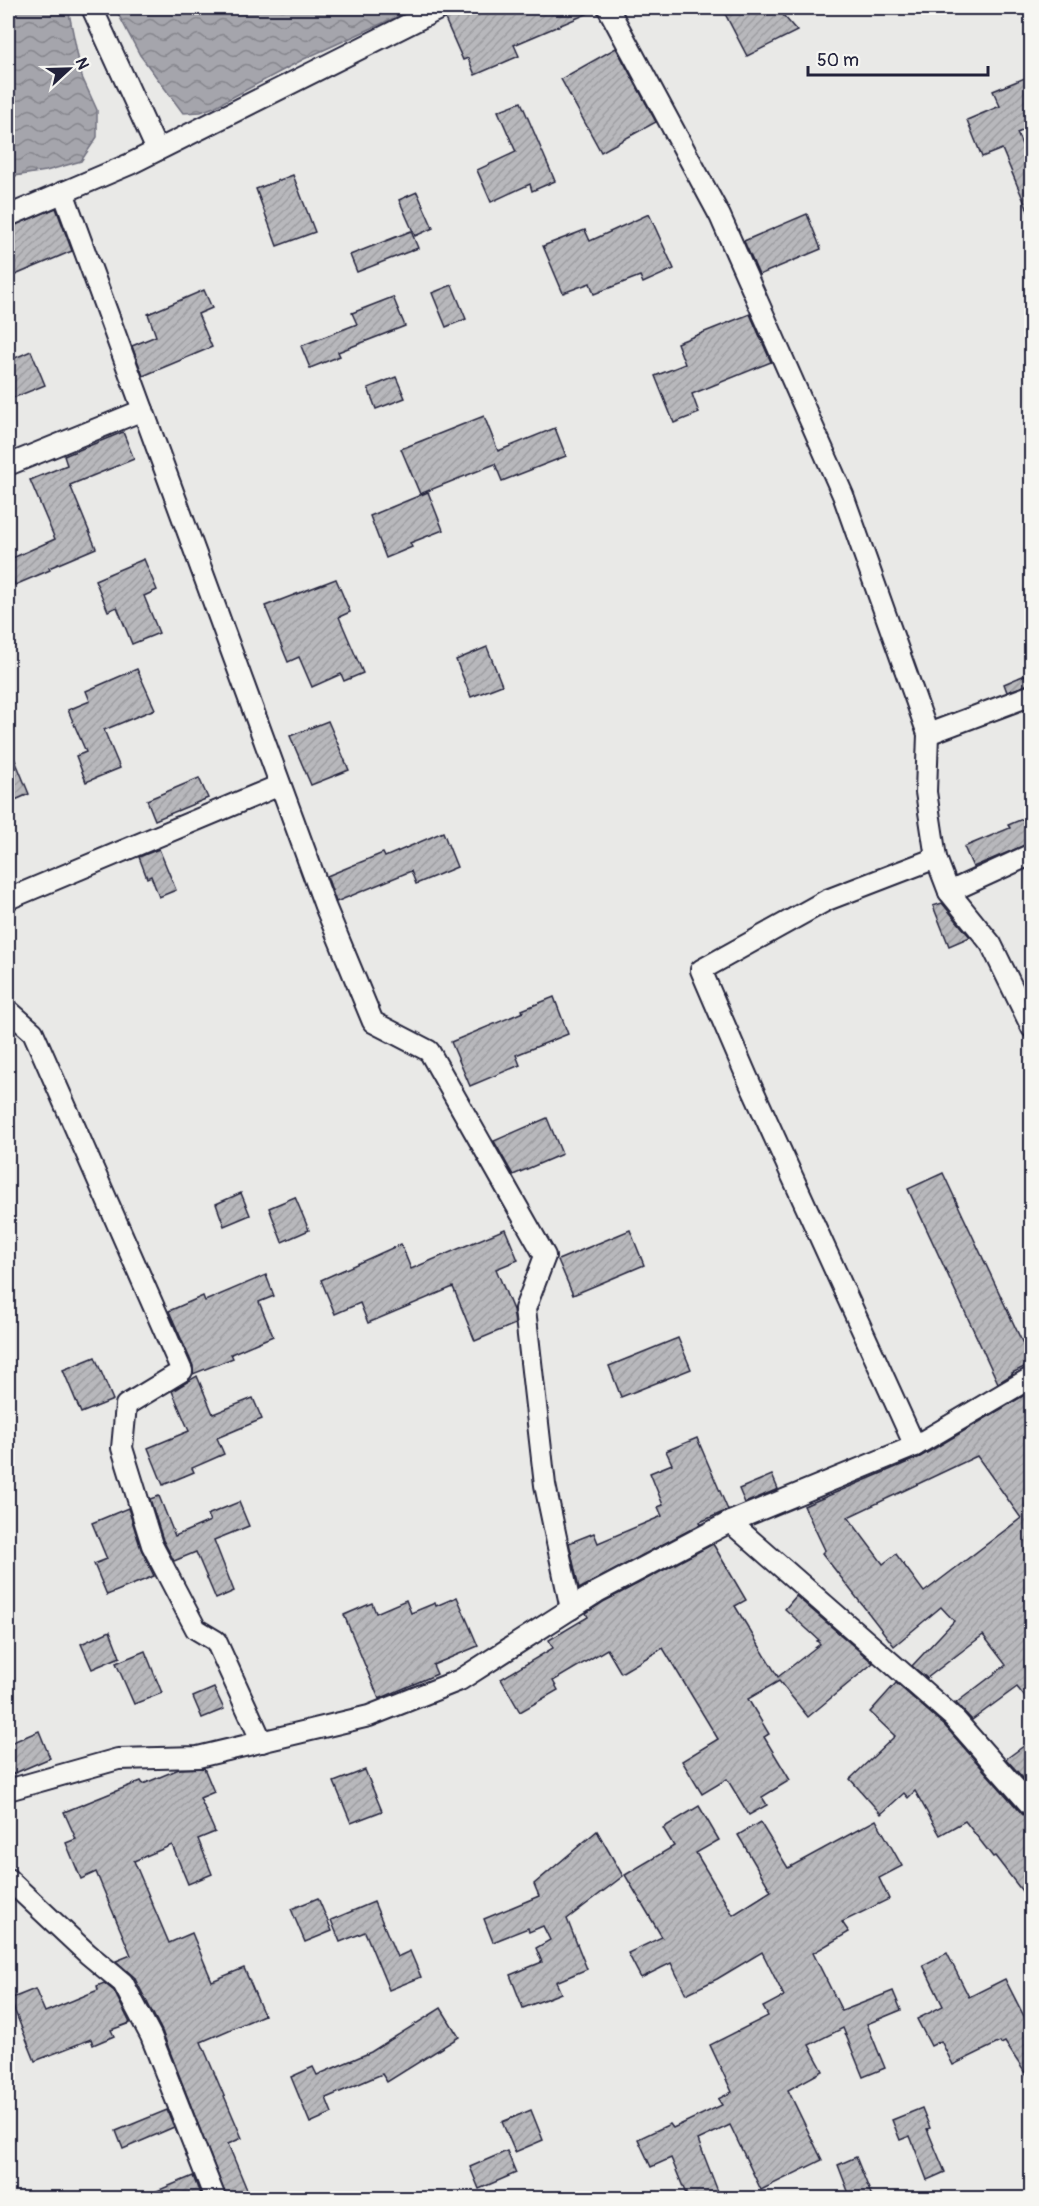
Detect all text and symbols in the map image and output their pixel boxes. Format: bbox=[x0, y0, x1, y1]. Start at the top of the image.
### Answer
north arrow bbox=[39, 39, 99, 99]
scale bar bbox=[808, 39, 988, 77]
text: 50 m bbox=[817, 49, 859, 72]
text: N bbox=[71, 55, 93, 73]

